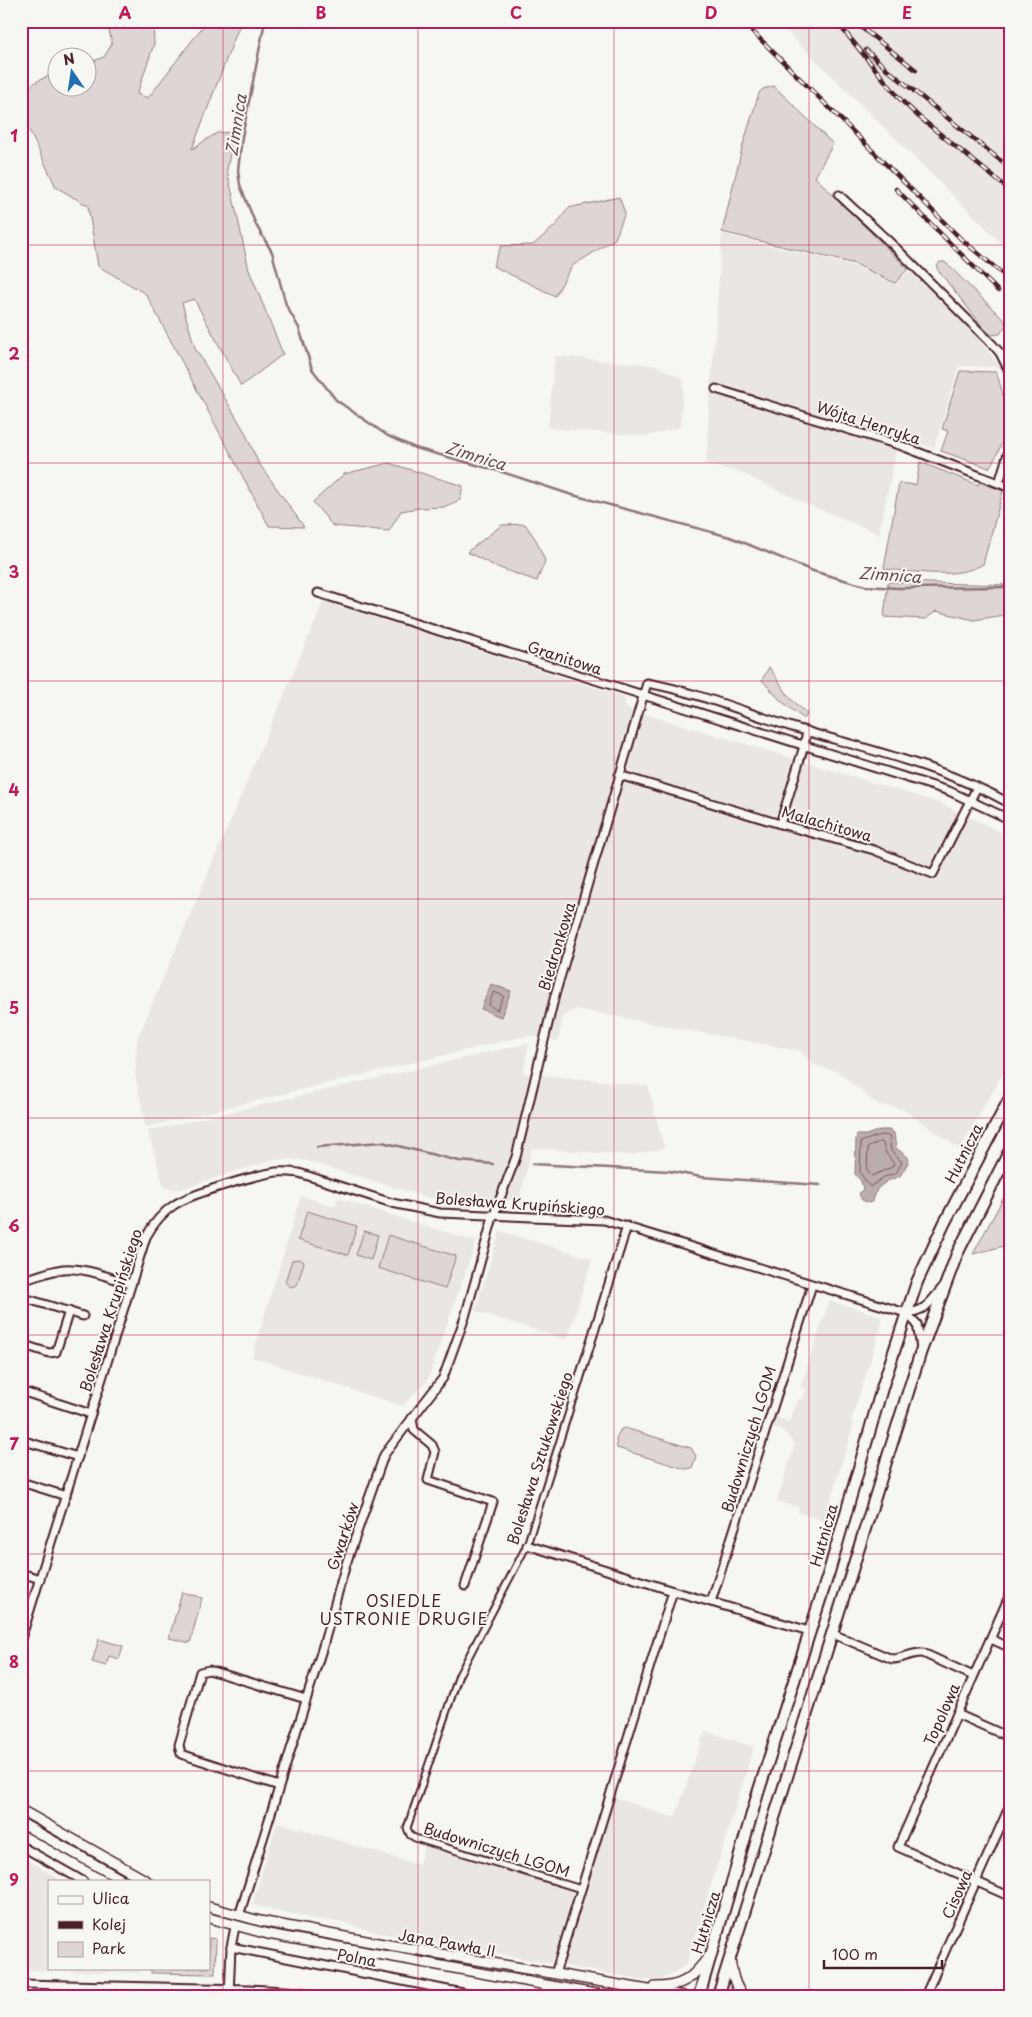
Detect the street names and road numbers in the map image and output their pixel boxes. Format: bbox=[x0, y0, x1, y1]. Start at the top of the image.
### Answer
street label: Wójta Henryka bbox=[814, 394, 925, 450]
street label: Granitowa bbox=[525, 634, 606, 680]
street label: Malachitowa bbox=[779, 799, 876, 847]
street label: Biedronkowa bbox=[532, 898, 581, 993]
street label: Hutnicza bbox=[938, 1118, 988, 1187]
street label: Bolesława Krupińskiego bbox=[434, 1186, 606, 1220]
street label: Bolesława Krupińskiego bbox=[73, 1226, 147, 1394]
street label: Budowniczych LGOM bbox=[715, 1363, 781, 1515]
street label: Bolesława Sztukowskiego bbox=[500, 1369, 578, 1547]
street label: Gwarków bbox=[320, 1498, 364, 1573]
street label: Hutnicza bbox=[803, 1500, 843, 1569]
street label: Topolowa bbox=[917, 1679, 965, 1749]
street label: Budowniczych LGOM bbox=[421, 1816, 573, 1882]
street label: Cisowa bbox=[935, 1865, 977, 1922]
street label: Hutnicza bbox=[685, 1887, 726, 1956]
street label: Jana Pawła II bbox=[397, 1922, 497, 1962]
street label: Polna bbox=[335, 1942, 379, 1972]

